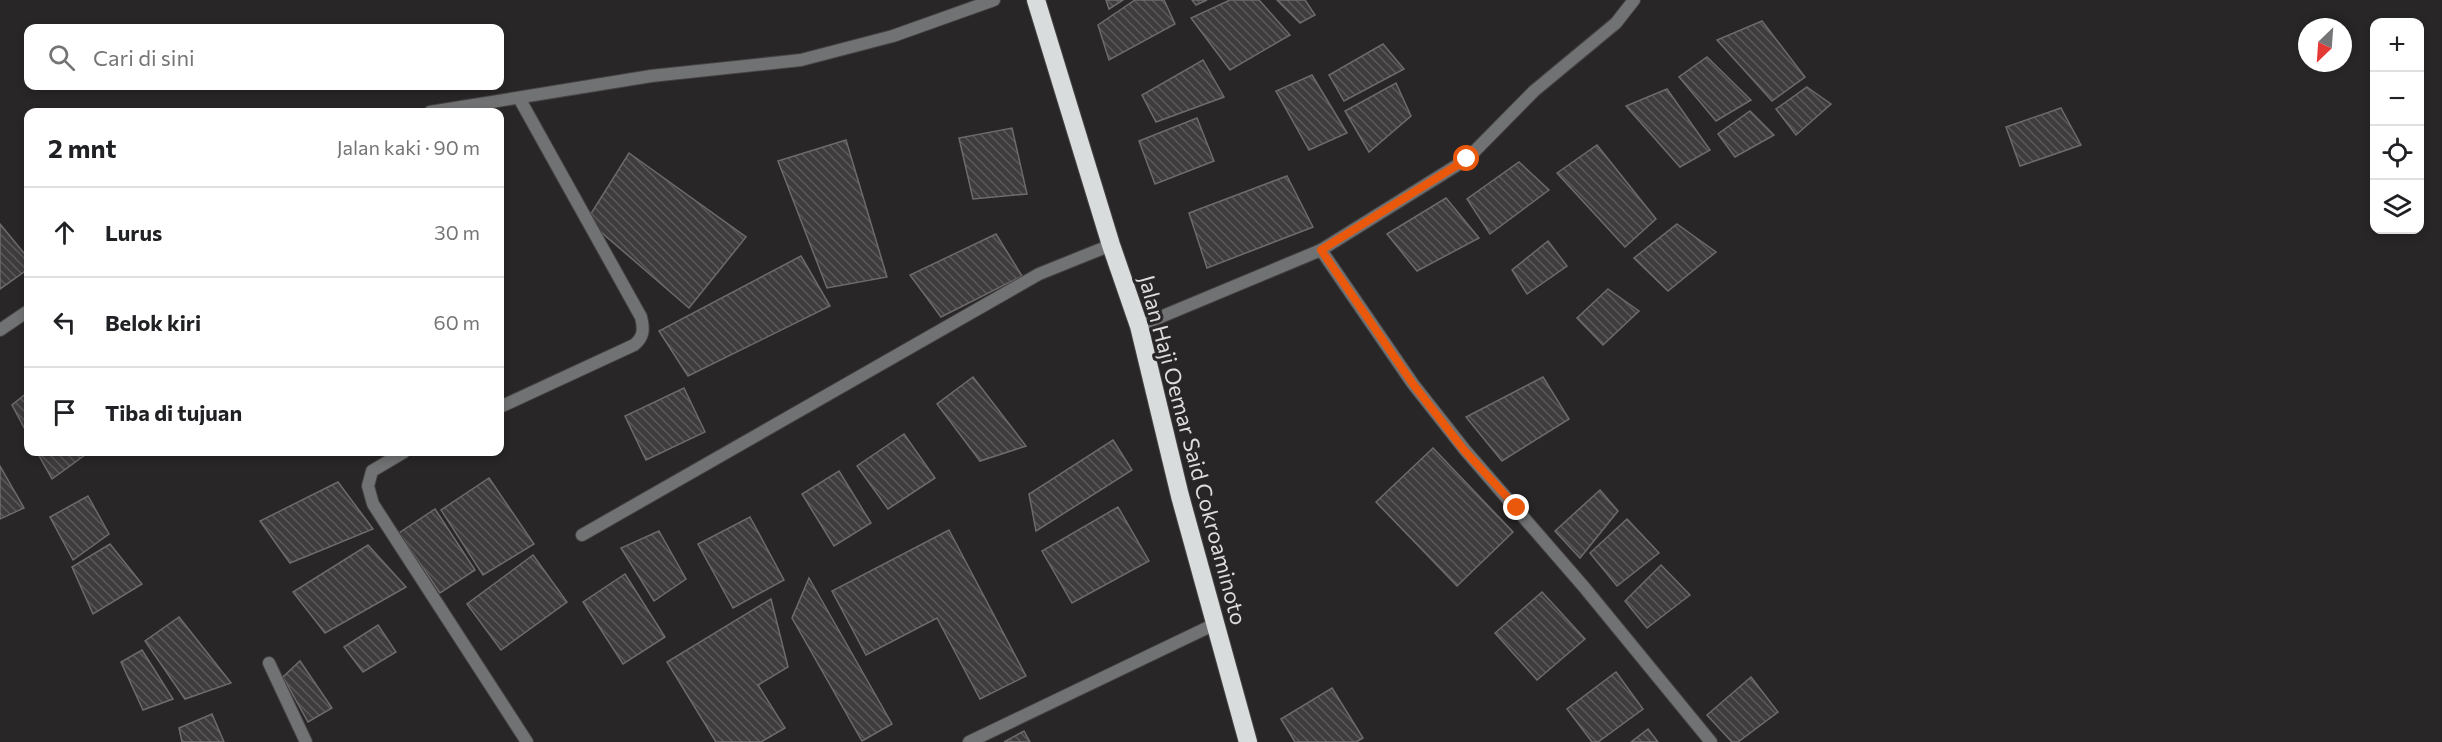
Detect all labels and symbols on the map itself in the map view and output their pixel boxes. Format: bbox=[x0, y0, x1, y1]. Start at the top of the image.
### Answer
north arrow bbox=[2298, 18, 2352, 72]
route start bbox=[1453, 145, 1479, 171]
street label: Jalan Haji Oemar Said Cokroaminoto bbox=[1134, 272, 1253, 628]
route end bbox=[1503, 494, 1529, 520]

